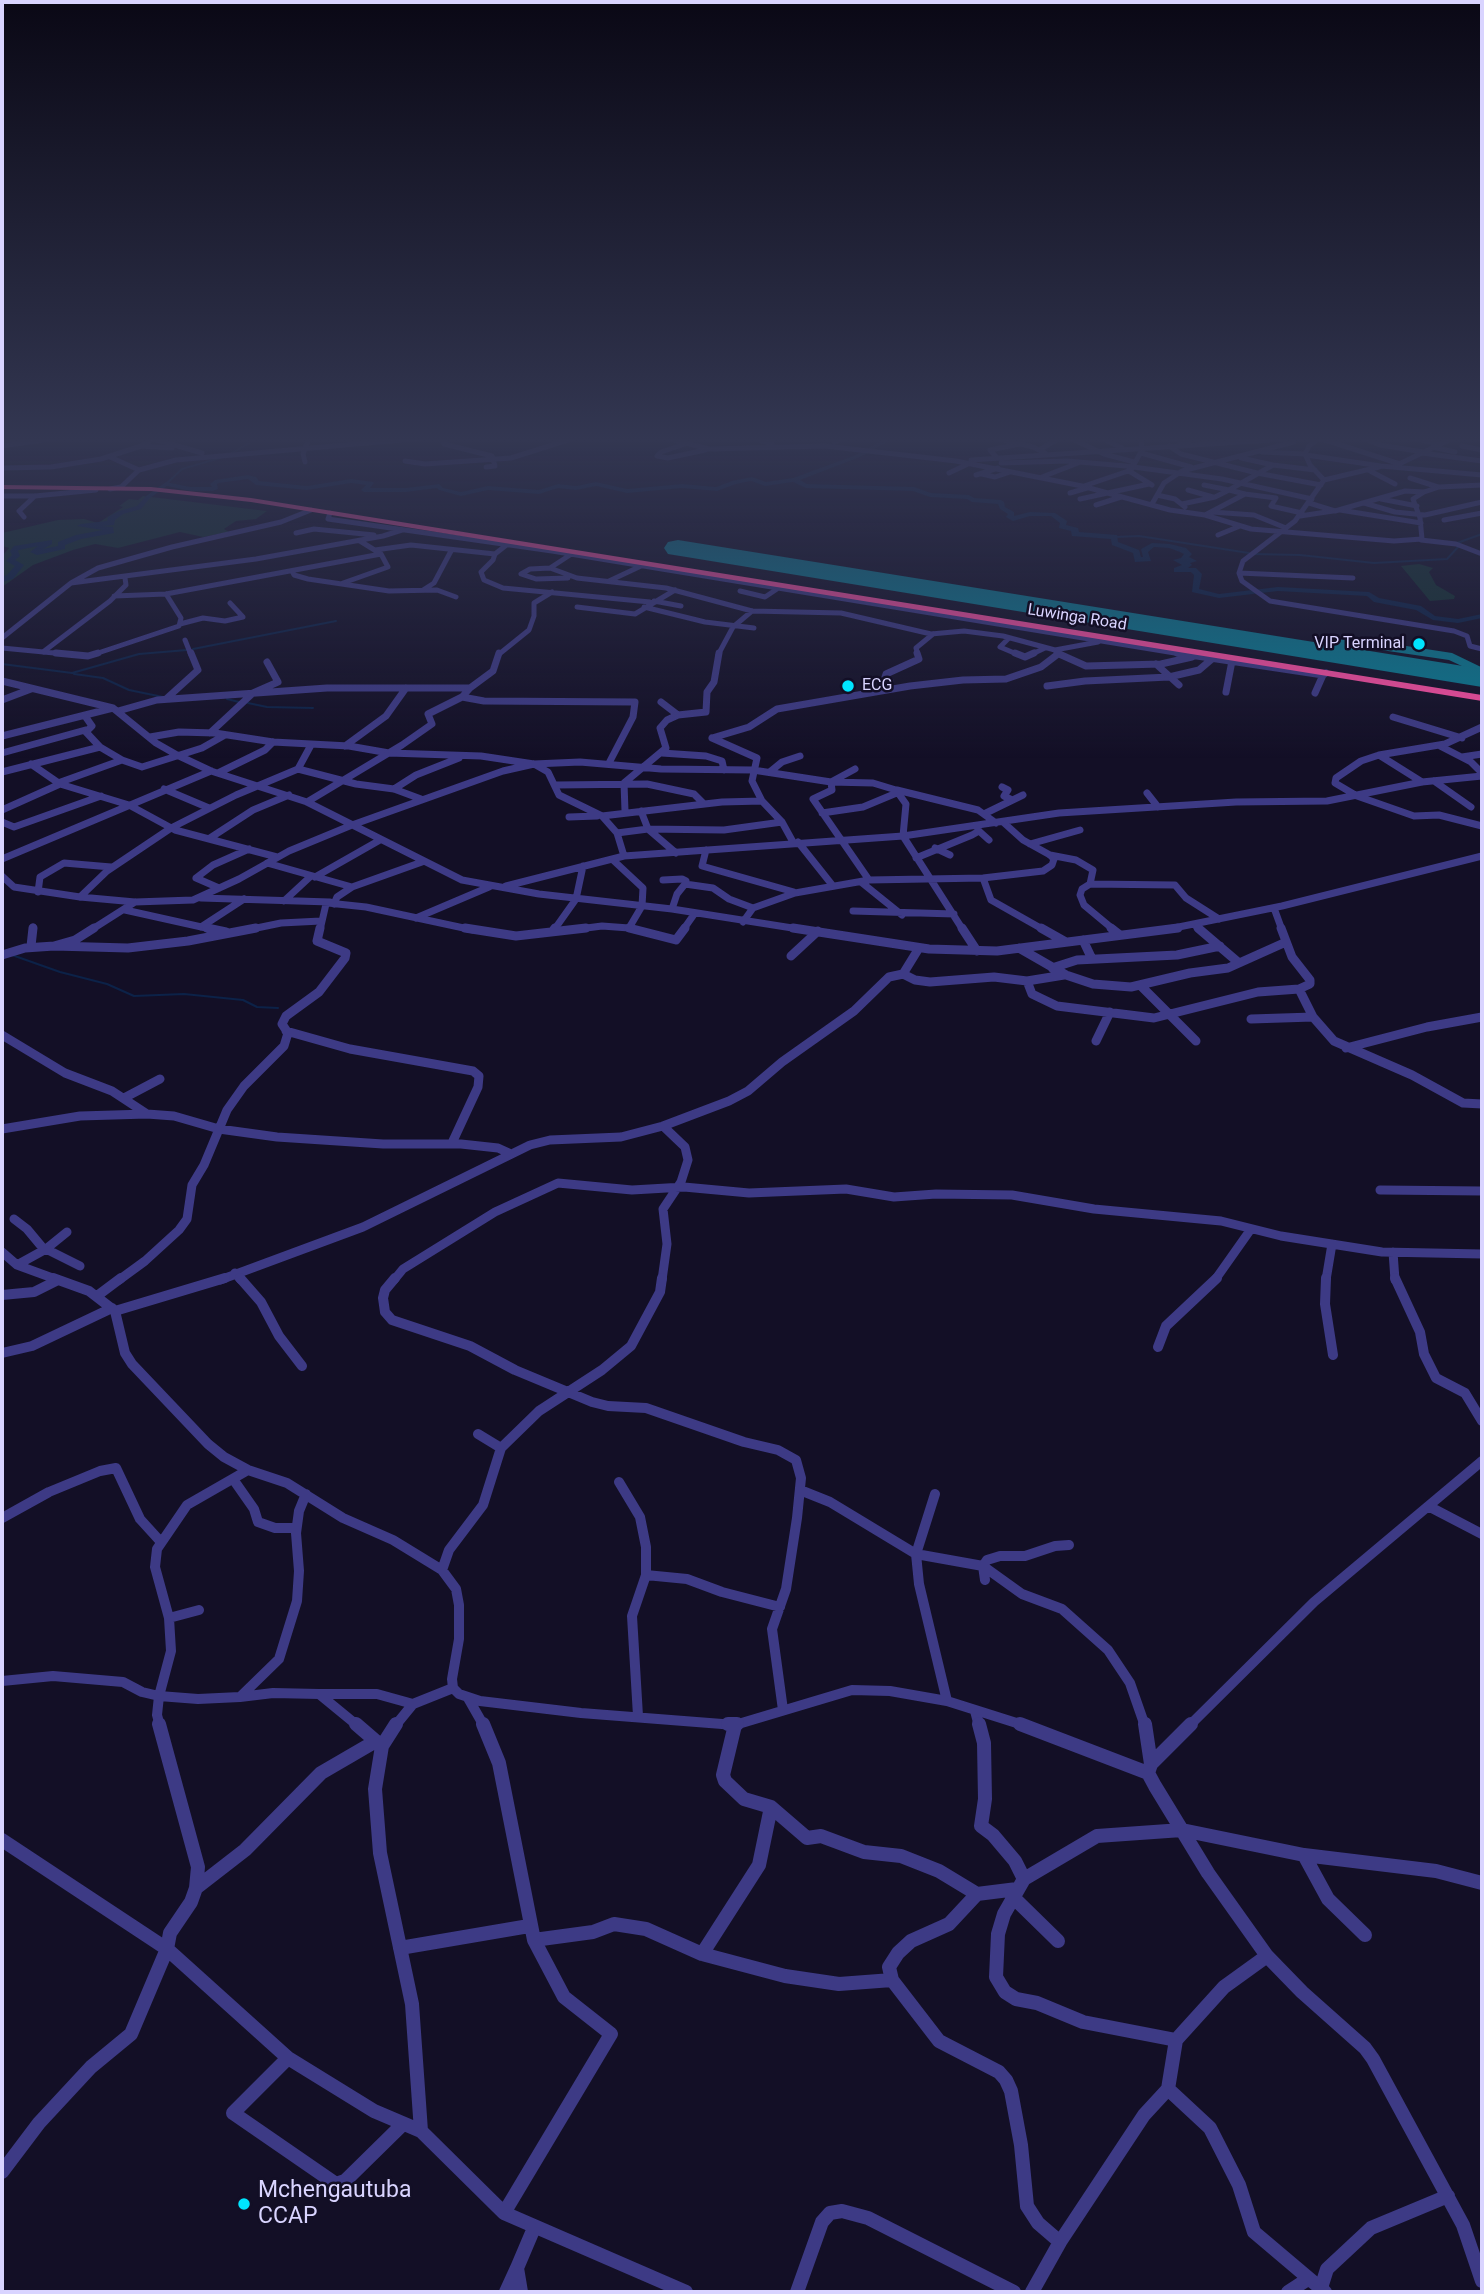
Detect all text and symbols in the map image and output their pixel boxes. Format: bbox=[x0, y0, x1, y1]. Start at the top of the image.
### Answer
street label: Luwinga Road bbox=[1026, 601, 1128, 635]
place label: VIP Terminal bbox=[1314, 634, 1405, 654]
marker: VIP Terminal bbox=[1411, 636, 1427, 652]
place label: ECG bbox=[862, 676, 892, 696]
marker: ECG bbox=[840, 678, 856, 694]
place label: Mchengautuba CCAP bbox=[258, 2177, 411, 2231]
marker: Mchengautuba CCAP bbox=[236, 2196, 252, 2212]

